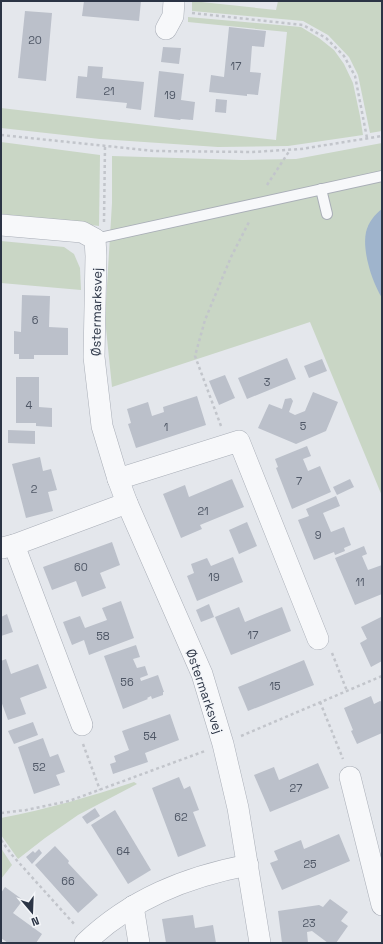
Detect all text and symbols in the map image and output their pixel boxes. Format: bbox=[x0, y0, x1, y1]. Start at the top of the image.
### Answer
house number: 20 bbox=[28, 33, 42, 47]
house number: 17 bbox=[231, 59, 241, 73]
house number: 21 bbox=[103, 84, 115, 98]
house number: 19 bbox=[164, 88, 176, 102]
street label: Østermarksvej bbox=[87, 268, 106, 356]
house number: 6 bbox=[32, 313, 39, 327]
house number: 3 bbox=[264, 375, 271, 389]
house number: 4 bbox=[26, 398, 33, 412]
house number: 5 bbox=[300, 419, 307, 433]
house number: 1 bbox=[164, 420, 168, 434]
house number: 7 bbox=[296, 474, 302, 488]
house number: 2 bbox=[31, 482, 38, 496]
house number: 21 bbox=[197, 504, 209, 518]
house number: 9 bbox=[315, 528, 322, 542]
house number: 60 bbox=[74, 560, 88, 574]
house number: 19 bbox=[208, 570, 220, 584]
house number: 11 bbox=[355, 575, 365, 589]
house number: 17 bbox=[248, 628, 258, 642]
house number: 58 bbox=[96, 629, 110, 643]
street label: Østermarksvej bbox=[182, 647, 227, 736]
house number: 56 bbox=[120, 675, 134, 689]
house number: 15 bbox=[269, 679, 281, 693]
house number: 54 bbox=[143, 729, 157, 743]
house number: 52 bbox=[32, 760, 46, 774]
house number: 27 bbox=[290, 781, 302, 795]
house number: 62 bbox=[174, 810, 188, 824]
house number: 64 bbox=[116, 844, 130, 858]
house number: 25 bbox=[303, 857, 317, 871]
house number: 66 bbox=[61, 874, 75, 888]
north arrow bbox=[12, 892, 52, 932]
text: N bbox=[29, 914, 41, 929]
house number: 23 bbox=[302, 916, 316, 930]

